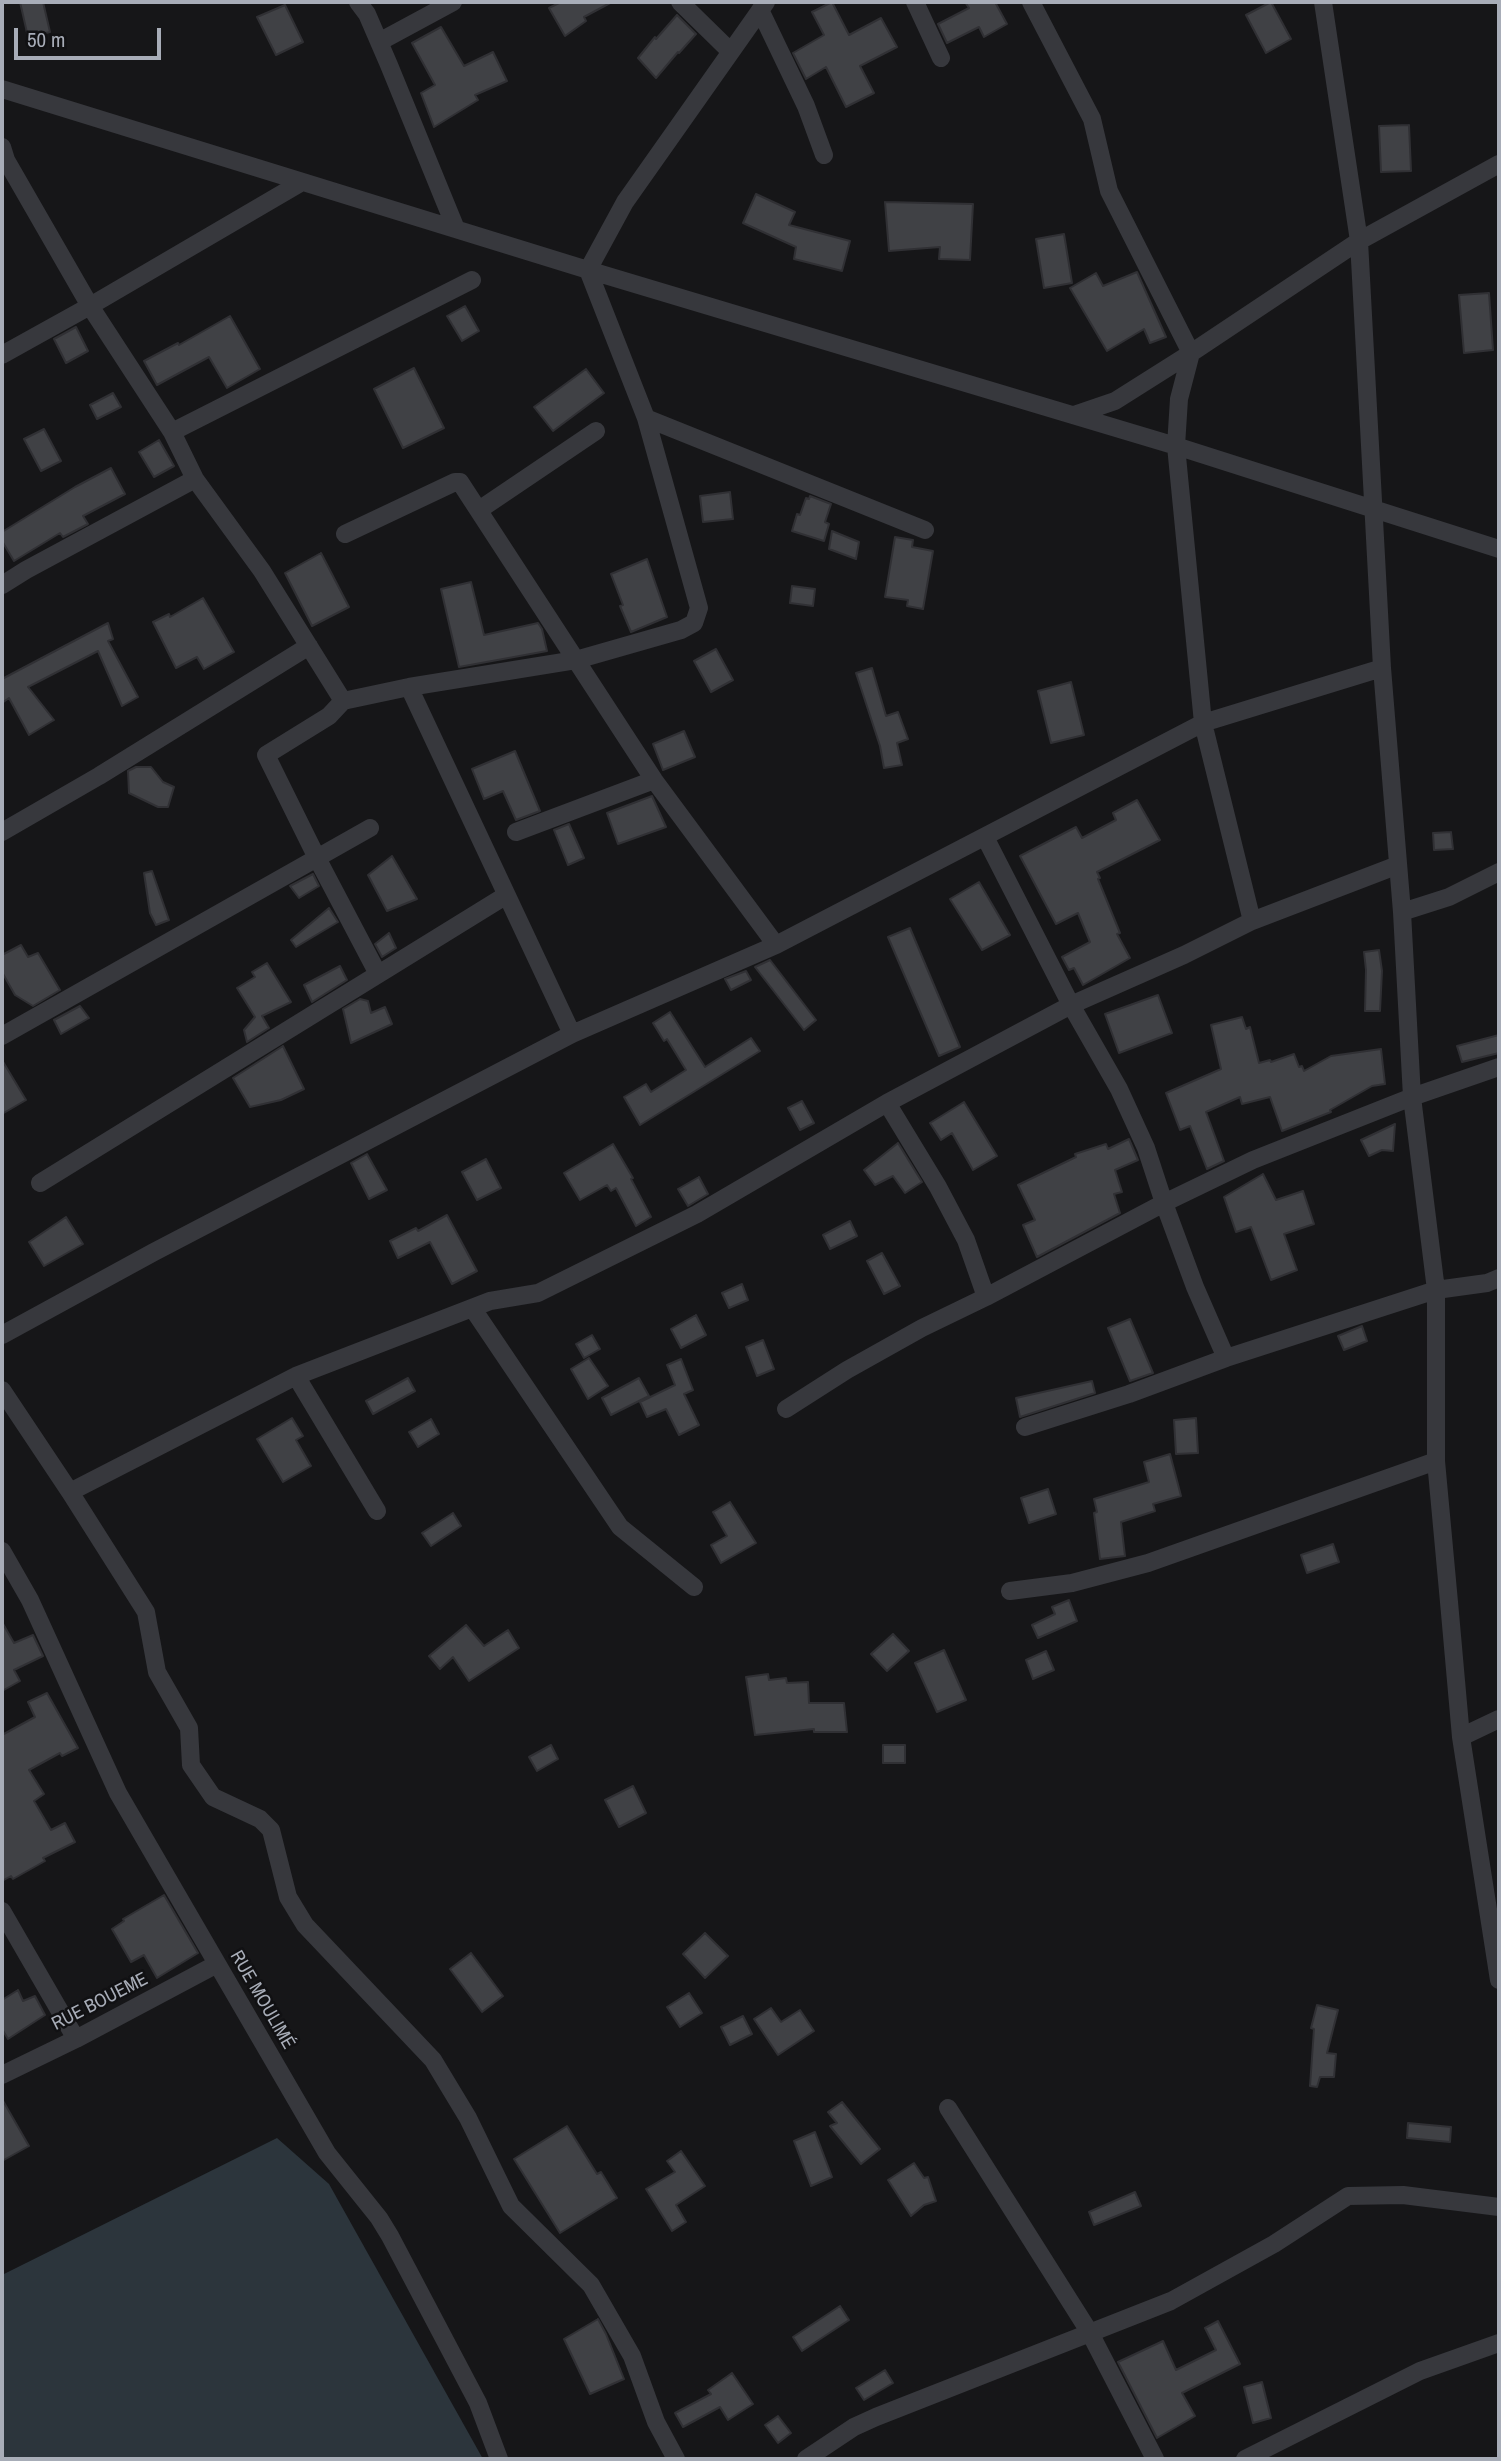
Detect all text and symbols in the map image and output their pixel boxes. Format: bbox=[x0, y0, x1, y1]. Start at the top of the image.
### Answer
scale bar bbox=[18, 14, 164, 58]
text: 50 m bbox=[27, 25, 65, 54]
street label: RUE MOULIMÉ bbox=[225, 1947, 299, 2053]
street label: RUE BOUEME bbox=[48, 1968, 152, 2036]

